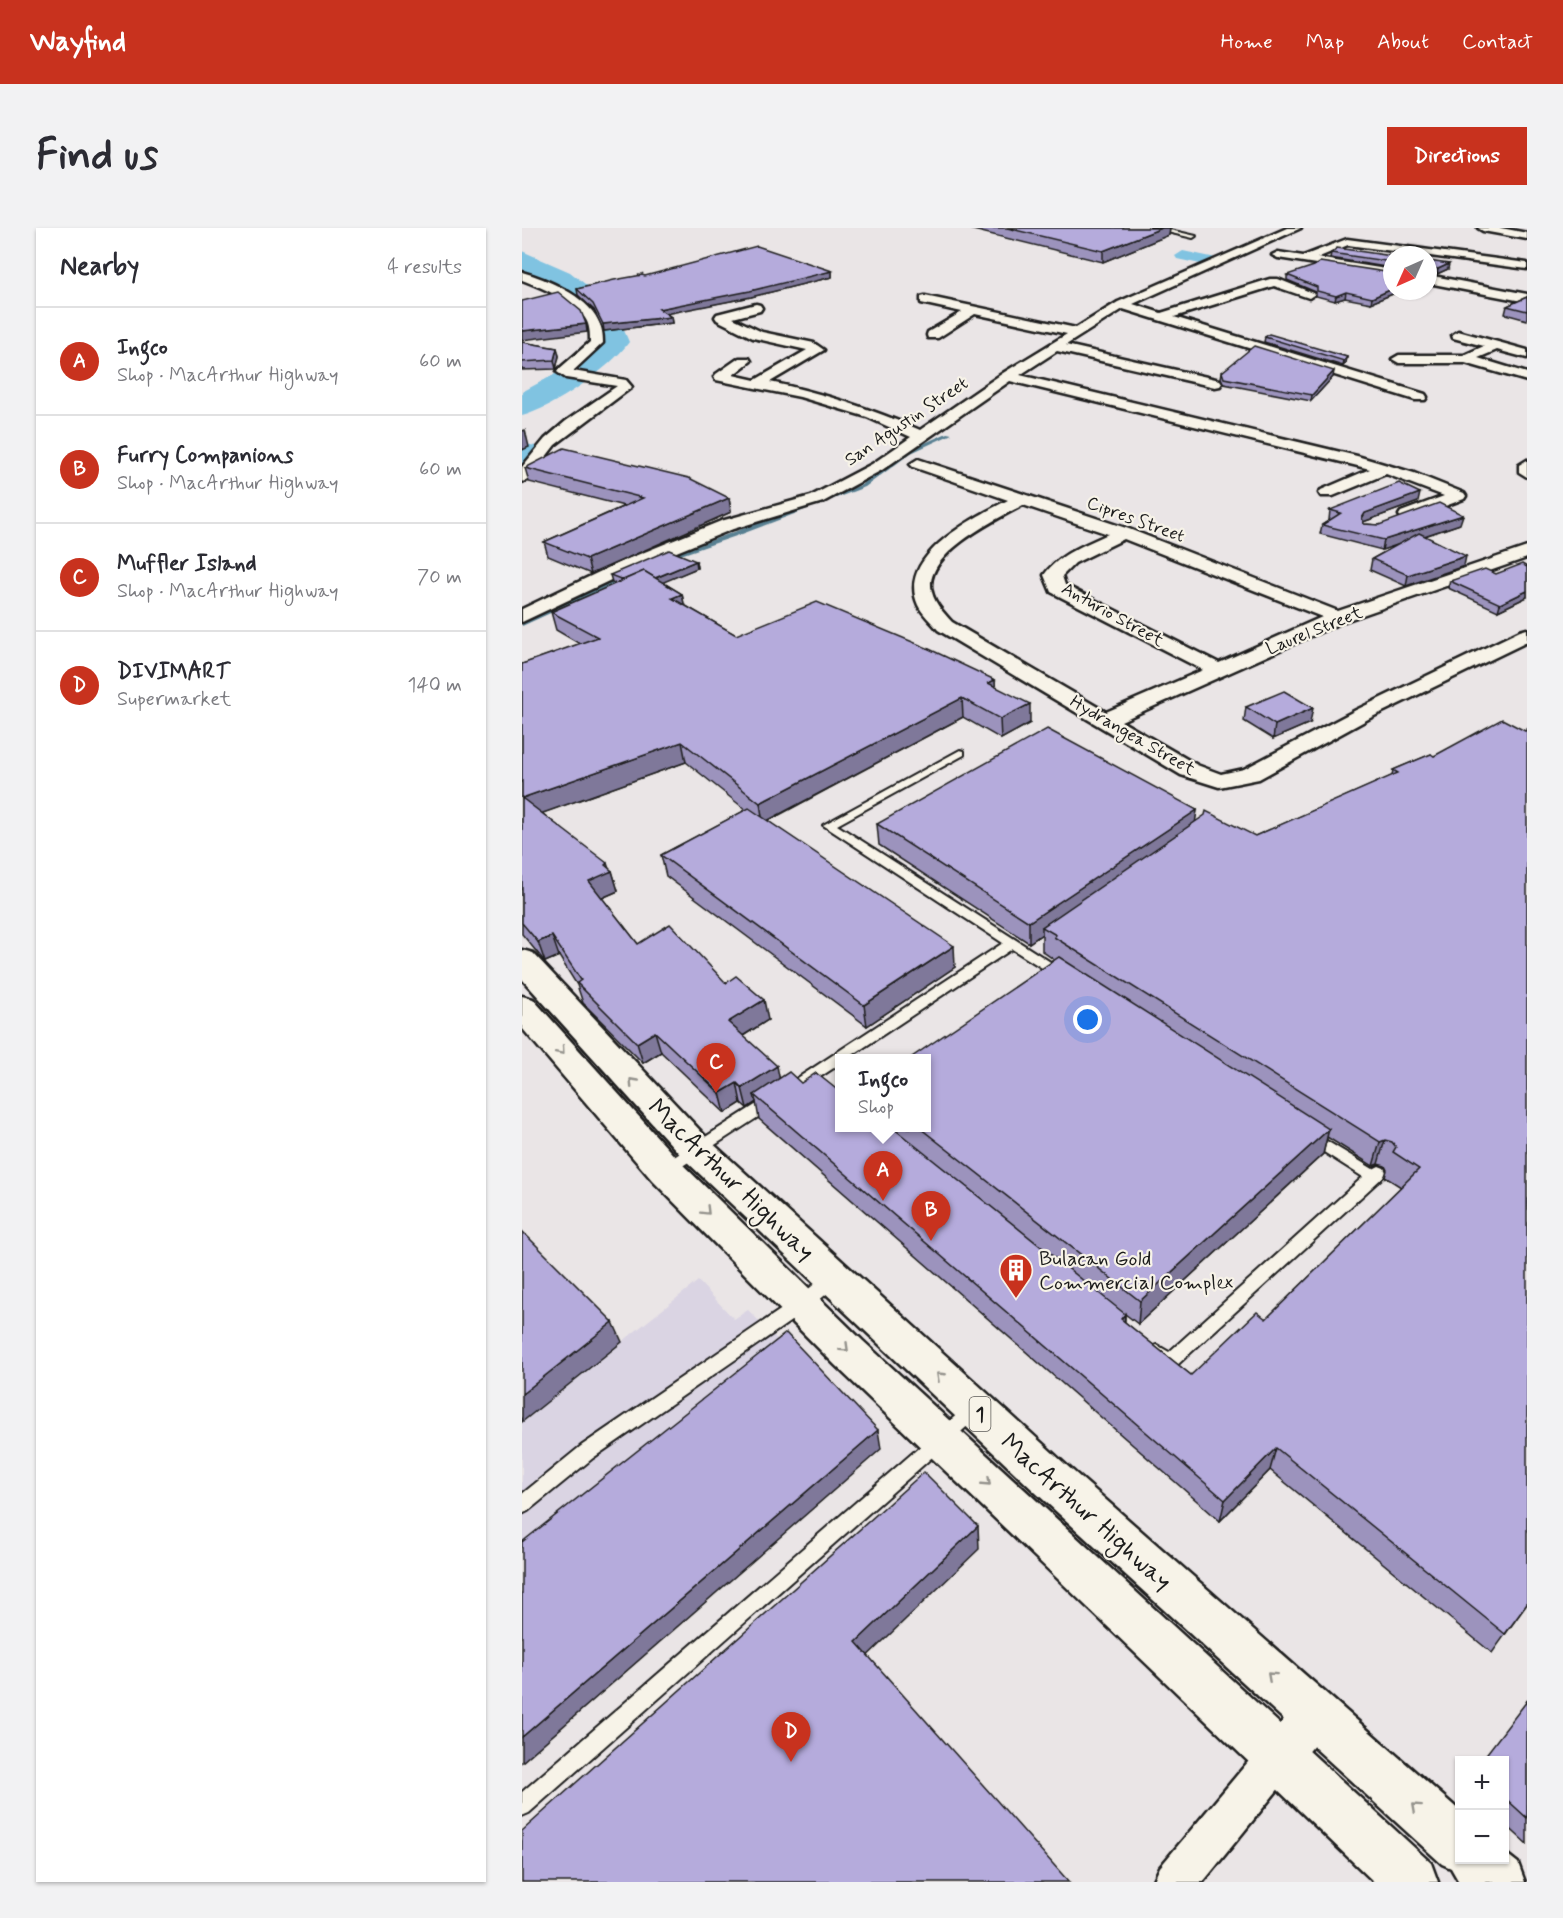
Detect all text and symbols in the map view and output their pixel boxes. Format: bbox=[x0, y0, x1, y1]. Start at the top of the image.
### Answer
text: Wayfind bbox=[30, 24, 126, 61]
text: Home bbox=[1221, 28, 1273, 56]
text: Map bbox=[1306, 28, 1344, 56]
text: About bbox=[1377, 28, 1429, 56]
text: Contact bbox=[1462, 28, 1533, 56]
button: Directions bbox=[1387, 127, 1527, 185]
text: Find us bbox=[36, 129, 158, 184]
north arrow bbox=[1383, 246, 1437, 300]
text: Nearby bbox=[60, 250, 139, 284]
text: 4 results bbox=[387, 254, 462, 281]
text: Ingco bbox=[117, 334, 168, 362]
text: A bbox=[73, 348, 86, 375]
text: 60 m bbox=[419, 348, 462, 375]
text: Shop · MacArthur Highway bbox=[117, 362, 338, 389]
street label: San Agustin Street bbox=[840, 371, 974, 473]
text: Furry Companions bbox=[117, 442, 293, 470]
text: B bbox=[73, 456, 86, 483]
text: 60 m bbox=[419, 456, 462, 483]
text: Shop · MacArthur Highway bbox=[117, 470, 338, 497]
street label: Cipres Street bbox=[1083, 491, 1188, 549]
text: Muffler Island bbox=[117, 550, 257, 578]
text: C bbox=[72, 564, 87, 591]
text: 70 m bbox=[417, 564, 462, 591]
street label: Anturio Street bbox=[1057, 577, 1168, 653]
text: Shop · MacArthur Highway bbox=[117, 578, 338, 605]
street label: Laurel Street bbox=[1263, 601, 1367, 661]
text: DIVIMART bbox=[117, 658, 230, 686]
text: D bbox=[73, 672, 86, 699]
text: 140 m bbox=[408, 672, 462, 699]
text: Supermarket bbox=[117, 686, 231, 713]
street label: Hydrangea Street bbox=[1065, 690, 1200, 783]
your location bbox=[1073, 1005, 1102, 1034]
pin: C bbox=[696, 1044, 736, 1093]
one-way arrow bbox=[554, 1045, 565, 1055]
popup bbox=[835, 1054, 931, 1132]
text: Ingco bbox=[858, 1066, 908, 1094]
one-way arrow bbox=[629, 1078, 640, 1088]
street label: MacArthur Highway bbox=[638, 1092, 822, 1271]
text: Shop bbox=[858, 1094, 894, 1121]
pin: A bbox=[864, 1152, 902, 1201]
pin: B bbox=[912, 1192, 950, 1241]
one-way arrow bbox=[700, 1204, 710, 1215]
place label: Bulacan Gold Commercial Complex bbox=[1039, 1245, 1233, 1297]
building icon: Bulacan Gold Commercial Complex bbox=[998, 1252, 1034, 1299]
one-way arrow bbox=[837, 1341, 848, 1352]
one-way arrow bbox=[936, 1372, 947, 1383]
road number: 1 bbox=[970, 1397, 990, 1431]
street label: MacArthur Highway bbox=[991, 1426, 1179, 1600]
one-way arrow bbox=[980, 1475, 990, 1486]
one-way arrow bbox=[1268, 1672, 1278, 1683]
pin: D bbox=[772, 1712, 810, 1762]
map controls bbox=[1455, 1756, 1509, 1864]
button: + bbox=[1455, 1756, 1509, 1810]
one-way arrow bbox=[1412, 1803, 1423, 1814]
button: − bbox=[1455, 1810, 1509, 1864]

